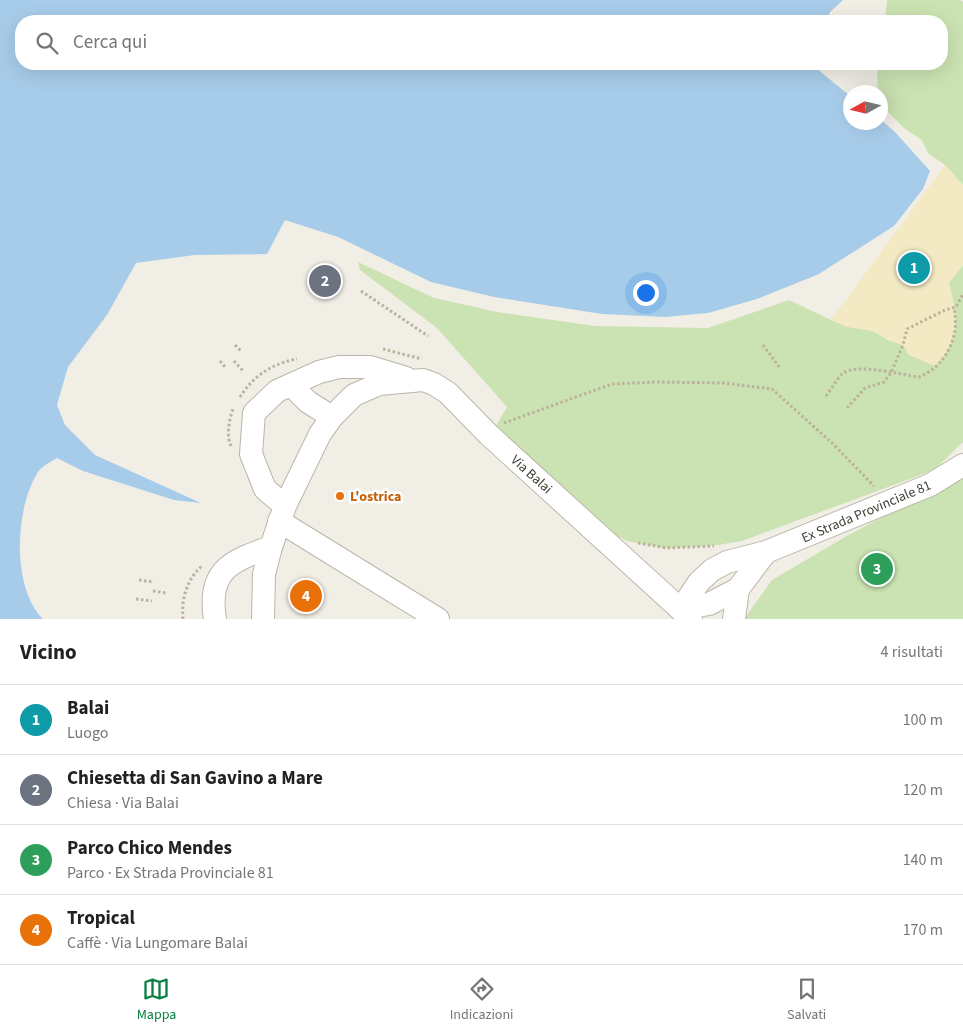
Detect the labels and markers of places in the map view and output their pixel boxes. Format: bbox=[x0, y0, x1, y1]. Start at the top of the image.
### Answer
pin: 1 bbox=[898, 249, 930, 287]
pin: 2 bbox=[309, 262, 341, 300]
place label: L'ostrica bbox=[350, 487, 402, 507]
marker: L'ostrica bbox=[334, 490, 346, 502]
pin: 3 bbox=[861, 550, 893, 588]
pin: 4 bbox=[290, 577, 322, 615]

